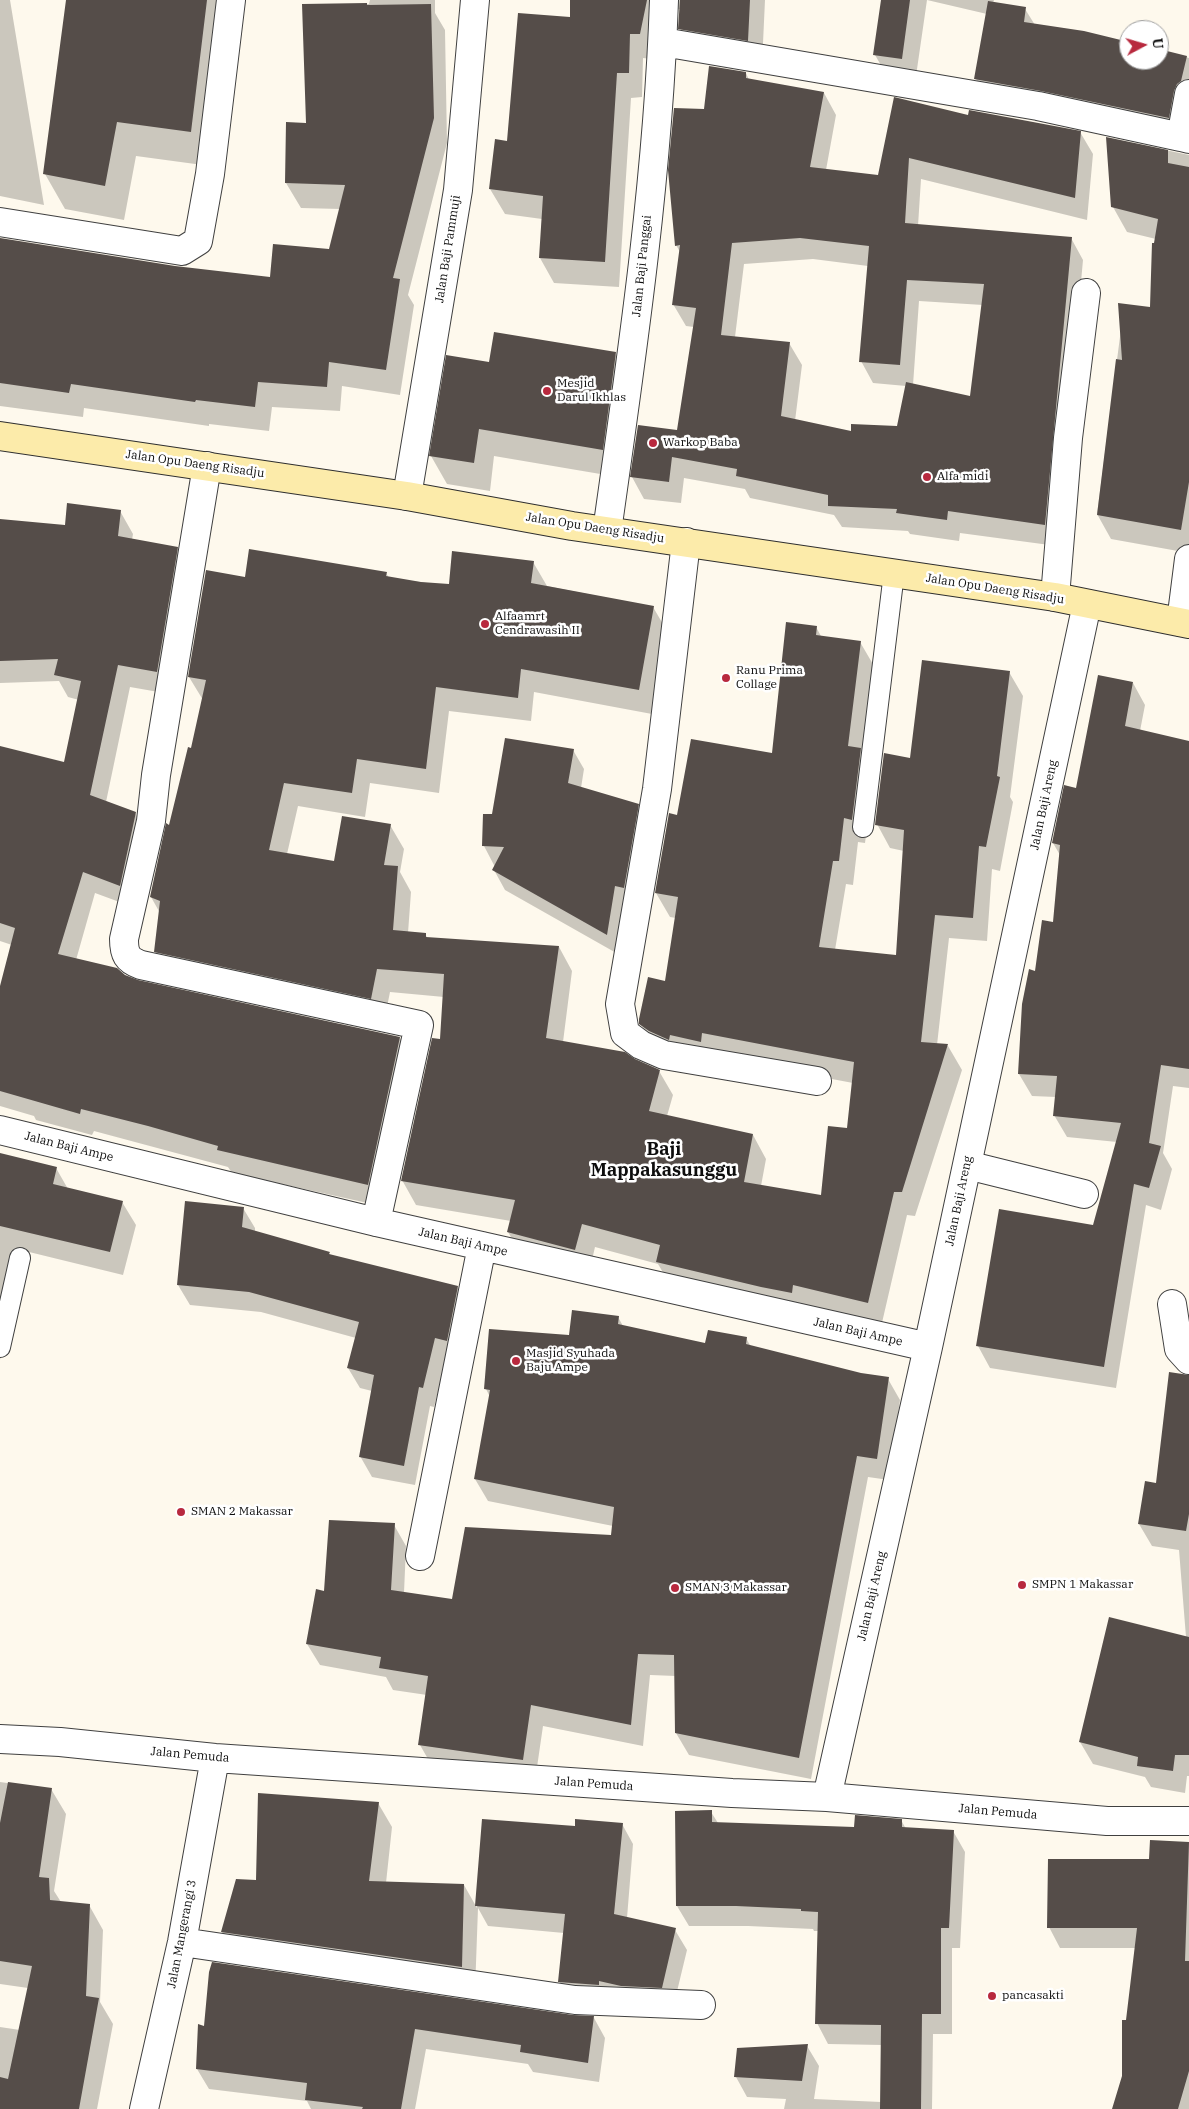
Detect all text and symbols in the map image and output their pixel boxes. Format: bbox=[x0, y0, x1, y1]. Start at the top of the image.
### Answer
north arrow bbox=[1119, 20, 1169, 70]
text: U bbox=[1148, 37, 1167, 50]
street label: Jalan Baji Pammuji bbox=[432, 194, 464, 304]
street label: Jalan Baji Panggai bbox=[629, 214, 655, 318]
place label: Mesjid Darul Ikhlas bbox=[557, 377, 626, 405]
marker: Mesjid Darul Ikhlas bbox=[541, 385, 553, 397]
place label: Warkop Baba bbox=[663, 436, 738, 450]
marker: Warkop Baba bbox=[647, 437, 659, 449]
street label: Jalan Opu Daeng Risadju bbox=[125, 447, 265, 481]
place label: Alfa midi bbox=[937, 470, 988, 484]
marker: Alfa midi bbox=[921, 471, 933, 483]
street label: Jalan Opu Daeng Risadju bbox=[525, 510, 665, 546]
street label: Jalan Opu Daeng Risadju bbox=[925, 571, 1065, 607]
place label: Alfaamrt Cendrawasih II bbox=[495, 610, 580, 638]
marker: Alfaamrt Cendrawasih II bbox=[479, 618, 491, 630]
place label: Ranu Prima Collage bbox=[736, 664, 803, 692]
marker: Ranu Prima Collage bbox=[720, 672, 732, 684]
street label: Jalan Baji Areng bbox=[1027, 759, 1061, 851]
street label: Jalan Baji Ampe bbox=[23, 1129, 115, 1165]
district label: Baji Mappakasunggu bbox=[591, 1139, 737, 1182]
street label: Jalan Baji Areng bbox=[942, 1155, 976, 1247]
street label: Jalan Baji Ampe bbox=[417, 1225, 509, 1259]
street label: Jalan Baji Ampe bbox=[812, 1315, 904, 1349]
place label: Masjid Syuhada Baju Ampe bbox=[526, 1347, 615, 1375]
marker: Masjid Syuhada Baju Ampe bbox=[510, 1355, 522, 1367]
place label: SMAN 2 Makassar bbox=[191, 1505, 293, 1519]
marker: SMAN 2 Makassar bbox=[175, 1506, 187, 1518]
street label: Jalan Baji Areng bbox=[855, 1550, 889, 1642]
place label: SMPN 1 Makassar bbox=[1032, 1578, 1133, 1592]
marker: SMPN 1 Makassar bbox=[1016, 1579, 1028, 1591]
place label: SMAN 3 Makassar bbox=[685, 1581, 787, 1595]
marker: SMAN 3 Makassar bbox=[669, 1582, 681, 1594]
street label: Jalan Pemuda bbox=[150, 1744, 230, 1766]
street label: Jalan Pemuda bbox=[554, 1774, 634, 1794]
street label: Jalan Pemuda bbox=[958, 1801, 1038, 1823]
street label: Jalan Mangerangi 3 bbox=[164, 1879, 200, 1989]
place label: pancasakti bbox=[1002, 1989, 1064, 2003]
marker: pancasakti bbox=[986, 1990, 998, 2002]

